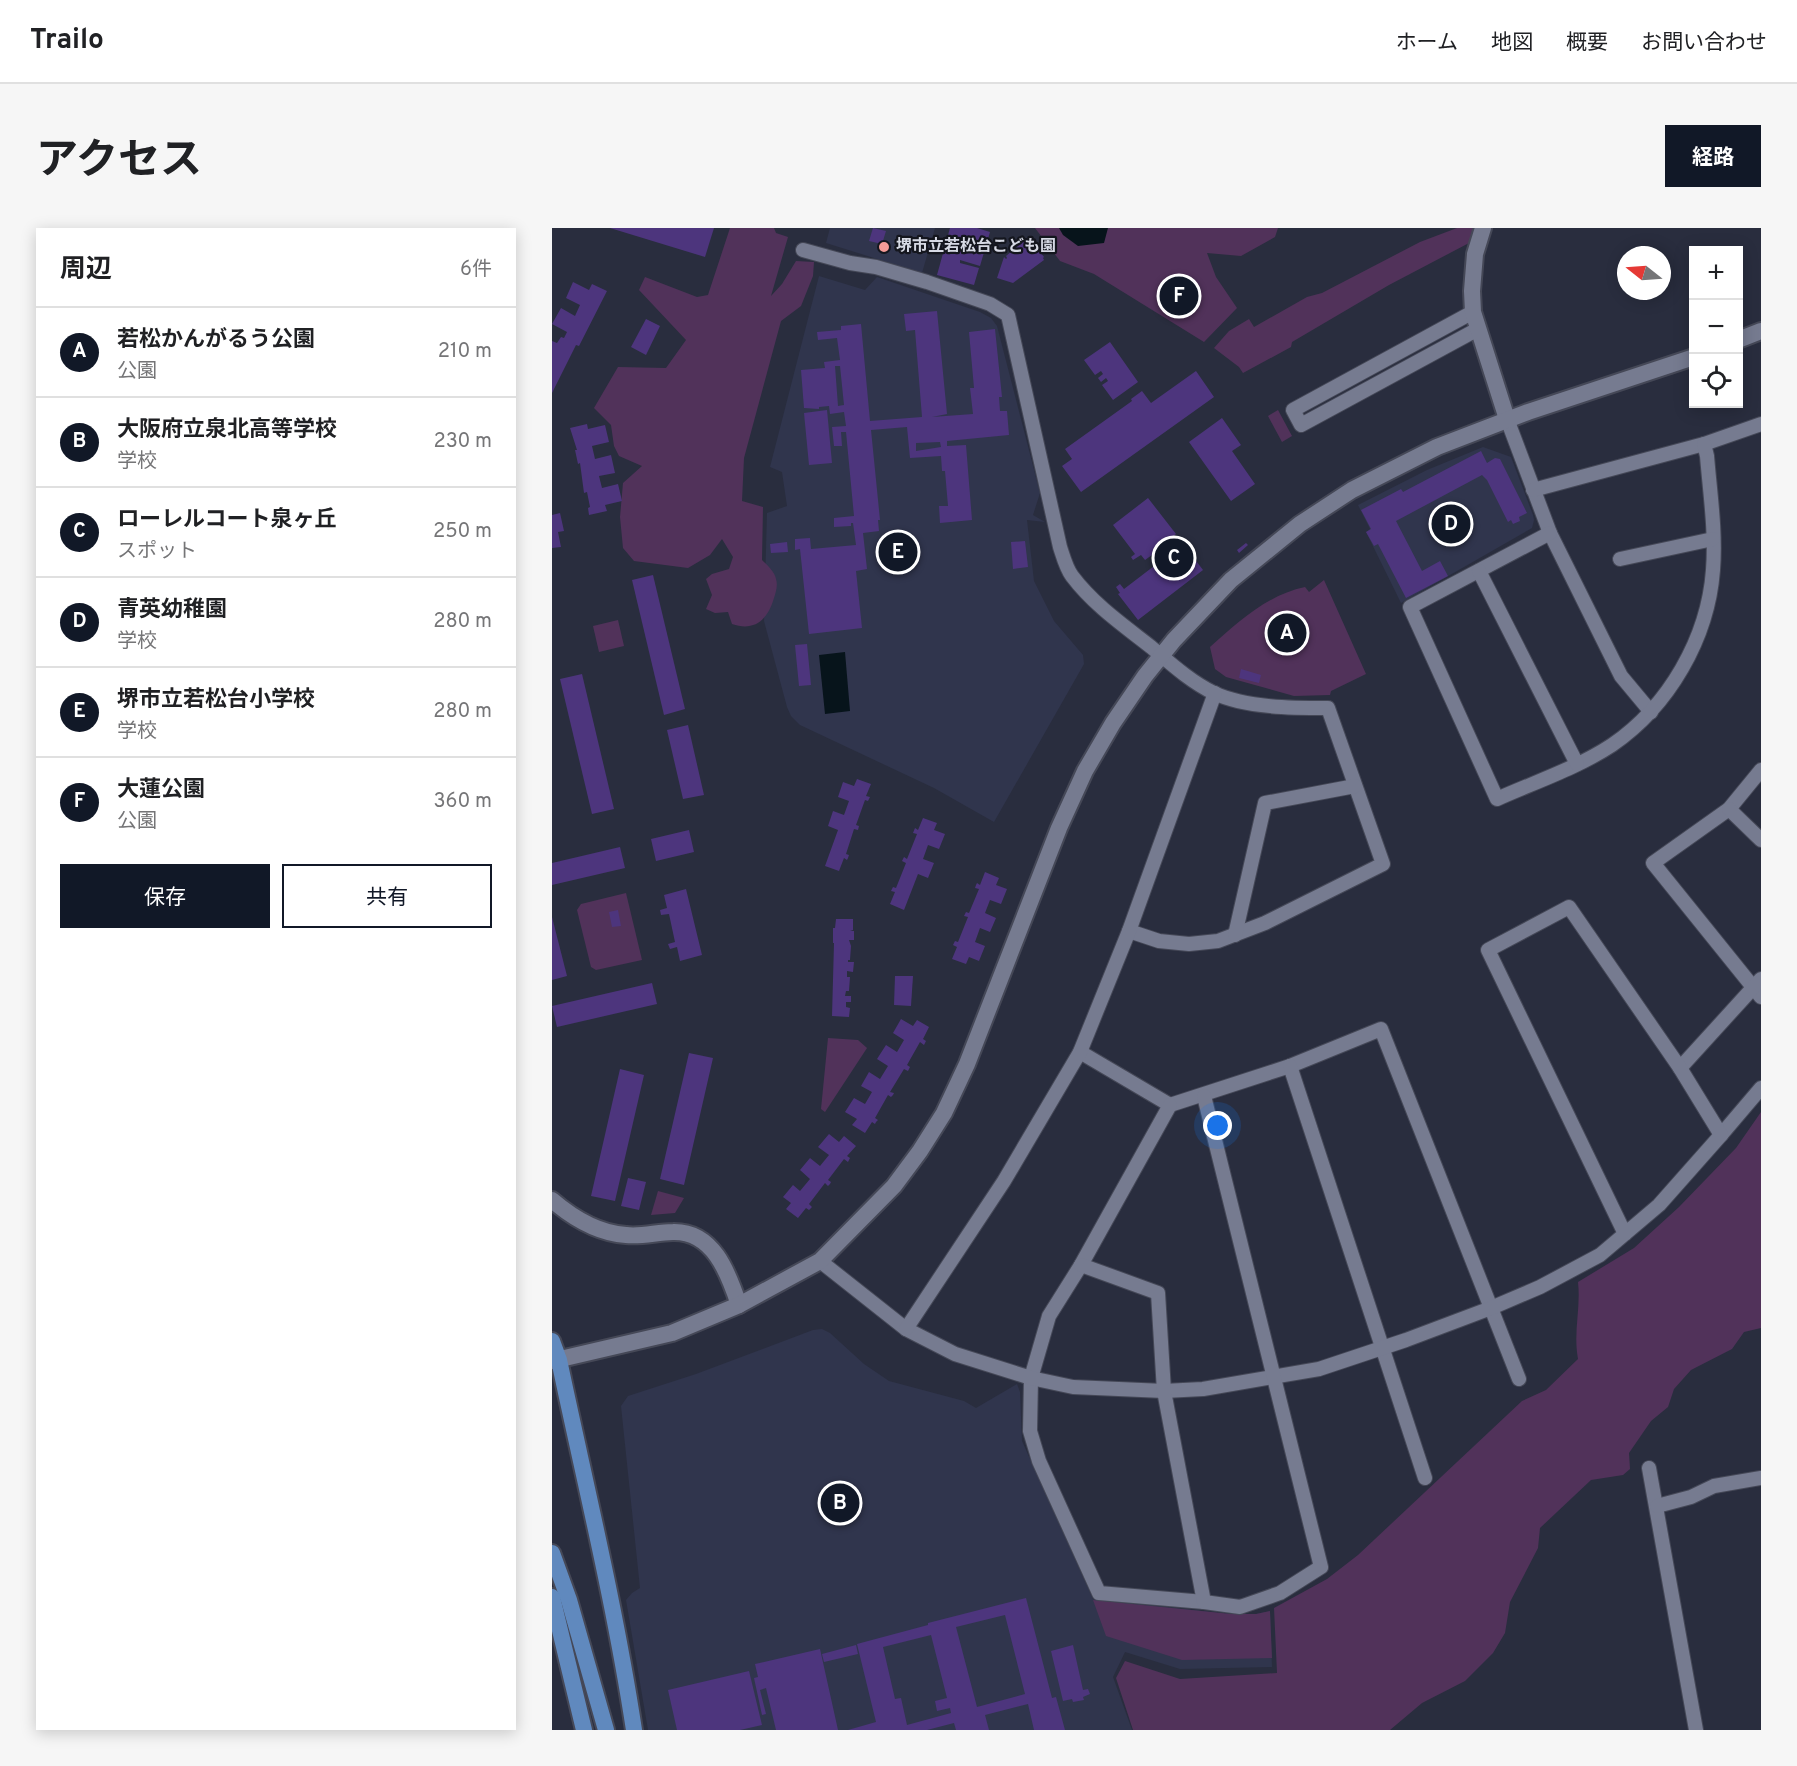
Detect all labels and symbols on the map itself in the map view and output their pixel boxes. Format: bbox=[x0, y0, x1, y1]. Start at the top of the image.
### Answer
place label: 堺市立若松台こども園 bbox=[896, 237, 1056, 257]
marker: 堺市立若松台こども園 bbox=[877, 240, 891, 254]
north arrow bbox=[1617, 246, 1671, 300]
pin: F bbox=[1160, 274, 1198, 318]
pin: D bbox=[1432, 502, 1470, 546]
pin: E bbox=[878, 530, 918, 574]
pin: C bbox=[1154, 536, 1194, 580]
pin: A bbox=[1268, 610, 1306, 656]
your location bbox=[1203, 1111, 1232, 1140]
pin: B bbox=[820, 1480, 860, 1526]

